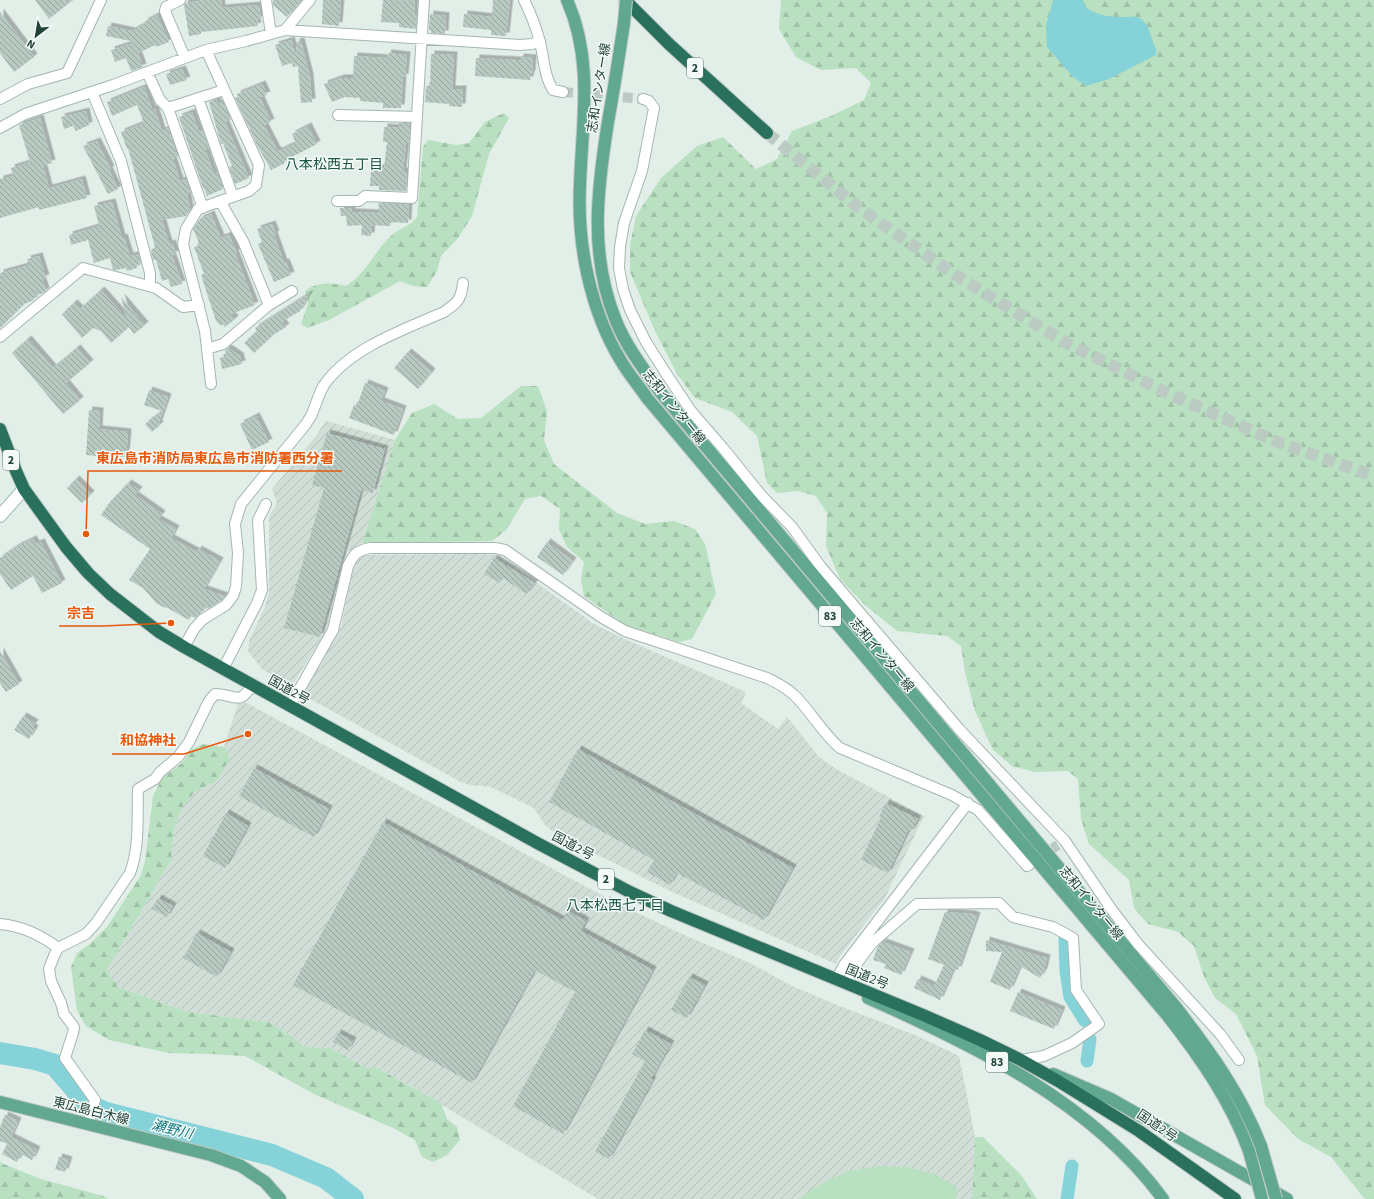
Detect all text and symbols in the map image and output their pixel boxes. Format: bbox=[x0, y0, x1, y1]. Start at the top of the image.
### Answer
north arrow bbox=[16, 16, 56, 56]
text: N bbox=[24, 36, 38, 52]
street label: 志和インター線 bbox=[583, 42, 615, 134]
road number: 2 bbox=[687, 58, 703, 78]
district label: 八本松西五丁目 bbox=[285, 155, 383, 175]
street label: 志和インター線 bbox=[638, 366, 710, 448]
callout: 東広島市消防局東広島市消防署西分署 bbox=[88, 445, 342, 471]
text: 東広島市消防局東広島市消防署西分署 bbox=[96, 449, 334, 469]
road number: 2 bbox=[3, 450, 19, 470]
callout: 宗吉 bbox=[59, 600, 103, 626]
text: 宗吉 bbox=[67, 604, 95, 624]
road number: 83 bbox=[819, 606, 841, 626]
street label: 志和インター線 bbox=[846, 614, 918, 696]
street label: 国道2号 bbox=[265, 671, 313, 709]
callout: 和協神社 bbox=[112, 728, 184, 754]
text: 和協神社 bbox=[120, 731, 176, 751]
street label: 国道2号 bbox=[549, 827, 597, 865]
street label: 志和インター線 bbox=[1055, 862, 1127, 944]
road number: 2 bbox=[598, 869, 614, 889]
district label: 八本松西七丁目 bbox=[566, 896, 664, 916]
street label: 国道2号 bbox=[843, 960, 891, 994]
road number: 83 bbox=[986, 1052, 1008, 1072]
street label: 東広島白木線 bbox=[51, 1093, 131, 1129]
street label: 国道2号 bbox=[1133, 1106, 1181, 1146]
water label: 瀬野川 bbox=[149, 1115, 197, 1145]

